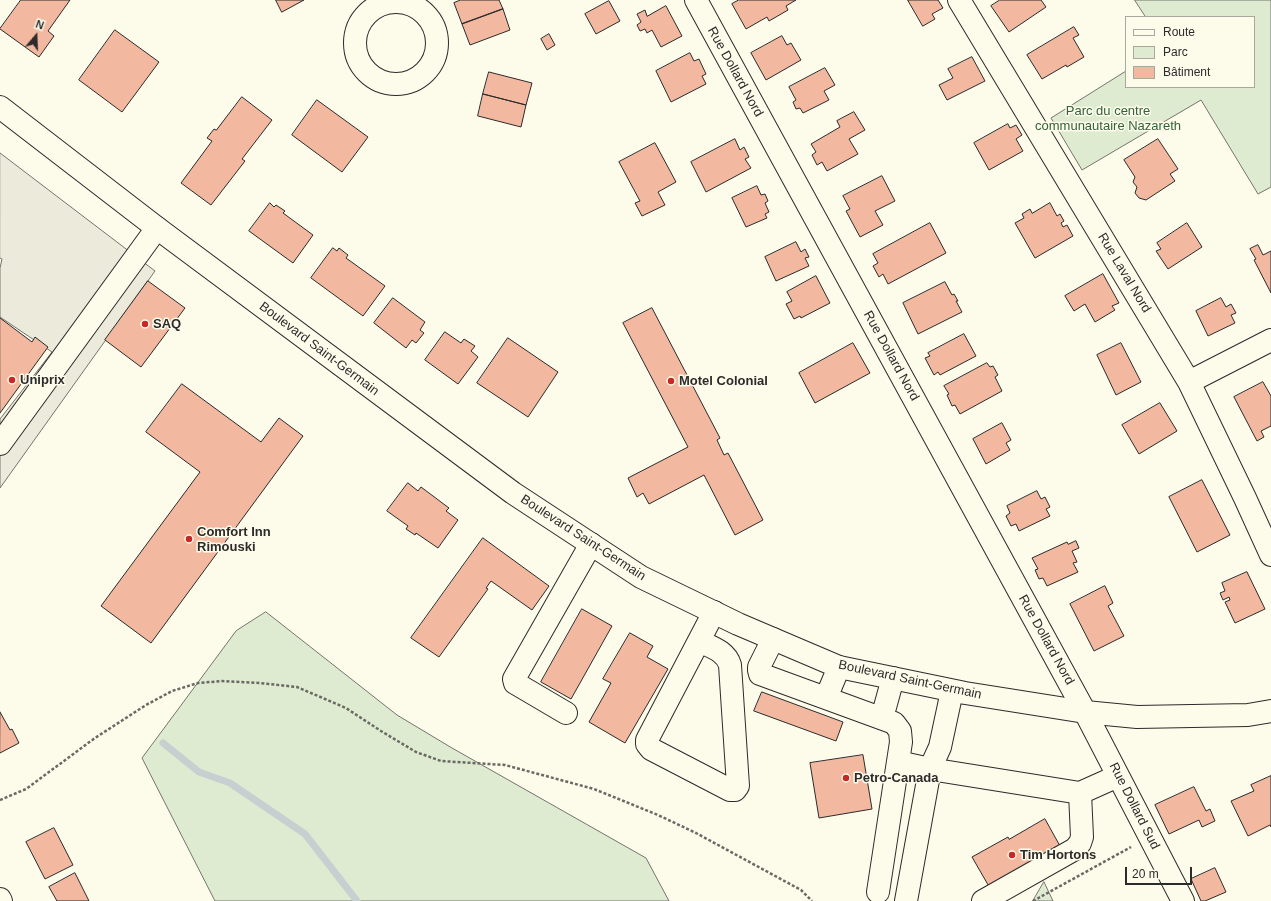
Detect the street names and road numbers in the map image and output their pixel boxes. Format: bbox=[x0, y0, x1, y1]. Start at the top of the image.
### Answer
street label: Rue Dollard Nord bbox=[704, 24, 766, 120]
street label: Rue Laval Nord bbox=[1094, 230, 1154, 316]
street label: Boulevard Saint-Germain bbox=[256, 299, 382, 399]
street label: Rue Dollard Nord bbox=[860, 308, 922, 404]
street label: Boulevard Saint-Germain bbox=[518, 492, 648, 584]
street label: Rue Dollard Nord bbox=[1015, 592, 1077, 688]
street label: Boulevard Saint-Germain bbox=[837, 657, 983, 703]
street label: Rue Dollard Sud bbox=[1105, 760, 1163, 852]

